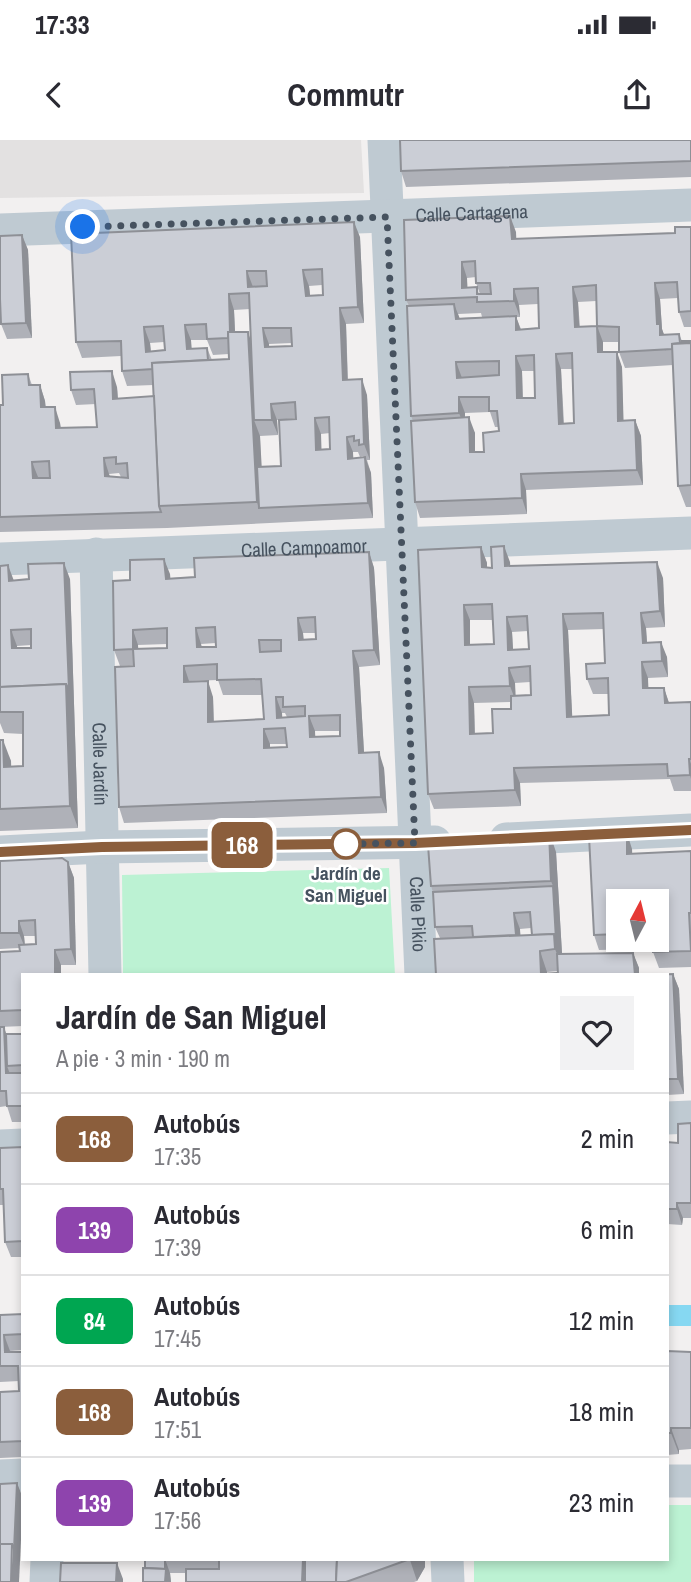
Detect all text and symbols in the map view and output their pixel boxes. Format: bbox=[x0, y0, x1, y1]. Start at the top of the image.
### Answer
text: 17:33 bbox=[35, 7, 90, 42]
text: Commutr bbox=[287, 73, 404, 116]
icon: back bbox=[35, 76, 73, 114]
icon: share bbox=[618, 76, 656, 114]
street label: Calle Cartagena bbox=[415, 198, 529, 228]
your location bbox=[65, 209, 100, 244]
street label: Calle Campoamor bbox=[241, 532, 368, 563]
street label: Calle Jardín bbox=[87, 722, 114, 806]
line badge: 168 bbox=[202, 822, 282, 868]
text: 168 bbox=[226, 829, 258, 861]
marker: Jardín de San Miguel bbox=[331, 829, 361, 859]
place label: Jardín de San Miguel bbox=[305, 860, 387, 908]
street label: Calle Pikio bbox=[404, 876, 433, 952]
north arrow bbox=[606, 889, 668, 952]
map controls bbox=[606, 889, 669, 952]
text: Jardín de San Miguel bbox=[56, 995, 327, 1039]
button: heart bbox=[560, 996, 634, 1070]
text: A pie · 3 min · 190 m bbox=[56, 1043, 230, 1074]
text: Autobús bbox=[154, 1106, 240, 1141]
text: 2 min bbox=[581, 1121, 634, 1156]
text: 168 bbox=[78, 1123, 111, 1155]
text: 17:35 bbox=[154, 1141, 201, 1172]
text: Autobús bbox=[154, 1197, 240, 1232]
text: 6 min bbox=[581, 1212, 634, 1247]
text: 139 bbox=[78, 1214, 111, 1246]
text: 17:39 bbox=[154, 1232, 201, 1263]
text: Autobús bbox=[154, 1288, 240, 1323]
text: 12 min bbox=[569, 1303, 634, 1338]
text: 84 bbox=[84, 1305, 105, 1337]
text: 17:45 bbox=[154, 1323, 201, 1354]
text: Autobús bbox=[154, 1379, 240, 1414]
text: 18 min bbox=[569, 1394, 634, 1429]
text: 168 bbox=[78, 1396, 111, 1428]
text: 17:51 bbox=[154, 1414, 201, 1445]
text: Autobús bbox=[154, 1470, 240, 1505]
text: 23 min bbox=[569, 1485, 634, 1520]
text: 139 bbox=[78, 1487, 111, 1519]
text: 17:56 bbox=[154, 1505, 201, 1536]

